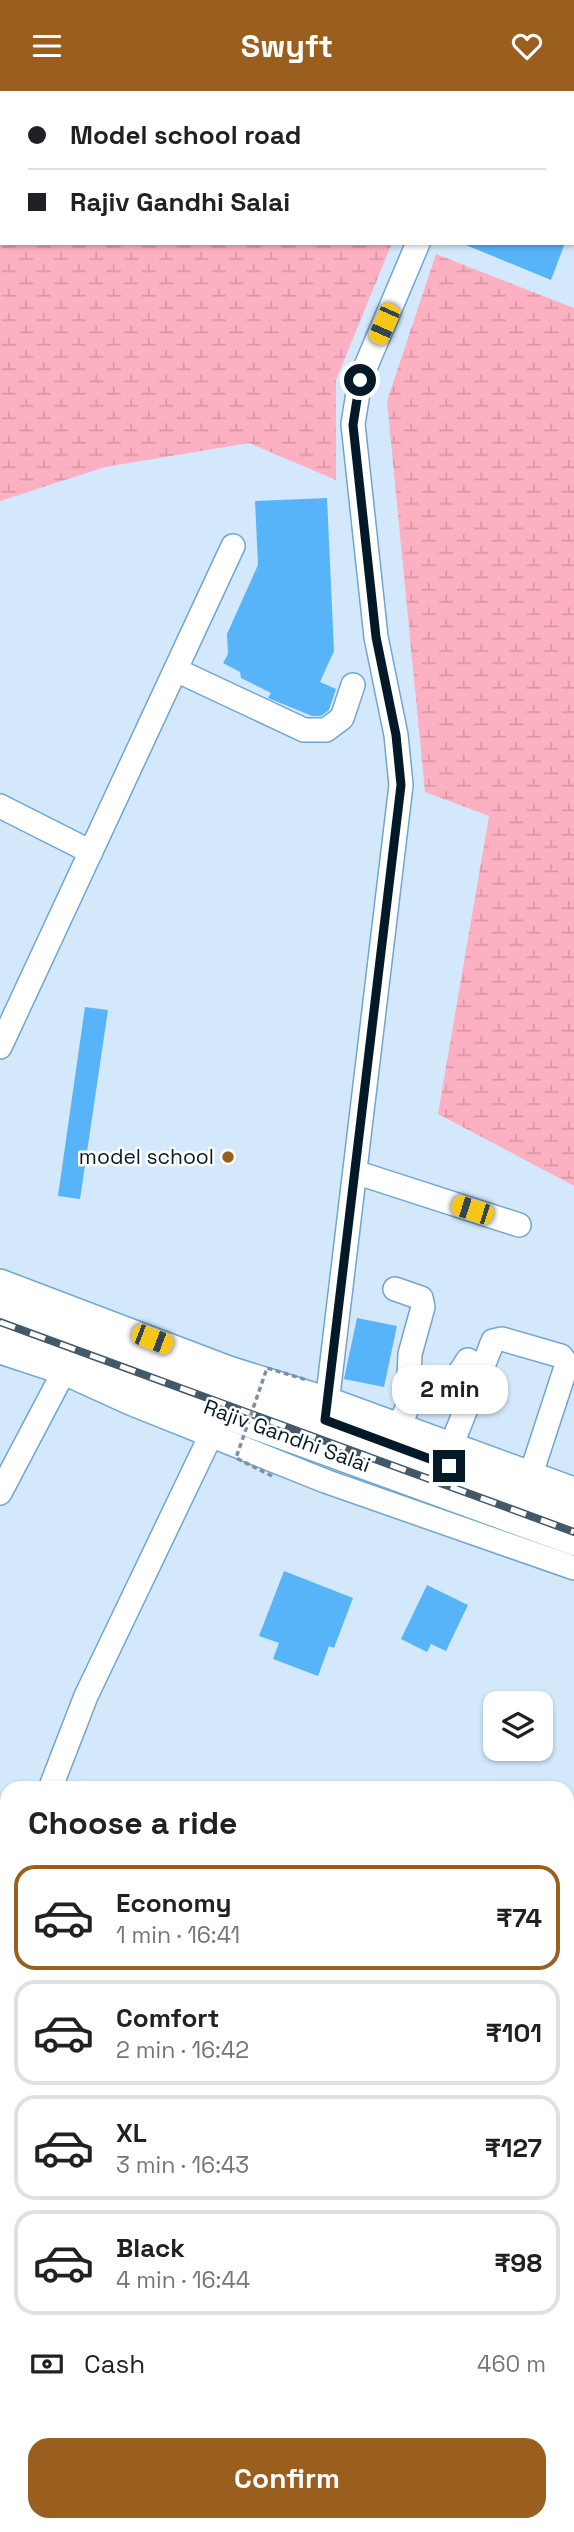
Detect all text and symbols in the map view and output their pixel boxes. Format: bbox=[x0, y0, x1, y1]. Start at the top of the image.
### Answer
text: Swyft bbox=[241, 26, 333, 66]
icon: menu bbox=[28, 27, 66, 65]
icon: heart bbox=[508, 27, 546, 65]
text: Model school road bbox=[70, 118, 301, 152]
text: Rajiv Gandhi Salai bbox=[70, 185, 290, 219]
car bbox=[366, 301, 403, 347]
route start bbox=[344, 364, 376, 396]
place label: model school bbox=[79, 1143, 214, 1170]
marker: model school bbox=[220, 1149, 236, 1165]
car bbox=[449, 1194, 496, 1226]
car bbox=[129, 1322, 176, 1356]
callout: 2 min bbox=[391, 1365, 507, 1413]
text: 2 min bbox=[420, 1374, 480, 1404]
street label: Rajiv Gandhi Salai bbox=[200, 1393, 374, 1478]
route end bbox=[433, 1450, 465, 1482]
map controls bbox=[483, 1691, 553, 1761]
button: layers bbox=[483, 1691, 553, 1761]
text: Choose a ride bbox=[28, 1803, 238, 1843]
icon: car bbox=[32, 1886, 95, 1949]
text: Economy bbox=[116, 1886, 232, 1920]
text: ₹74 bbox=[496, 1901, 542, 1935]
text: 1 min · 16:41 bbox=[116, 1920, 240, 1950]
icon: car bbox=[32, 2001, 95, 2064]
text: Comfort bbox=[116, 2001, 219, 2035]
text: ₹101 bbox=[485, 2016, 542, 2050]
text: 2 min · 16:42 bbox=[116, 2035, 249, 2065]
icon: car bbox=[32, 2116, 95, 2179]
text: XL bbox=[116, 2116, 147, 2150]
text: ₹127 bbox=[484, 2131, 542, 2165]
text: 3 min · 16:43 bbox=[116, 2150, 249, 2180]
icon: car bbox=[32, 2231, 95, 2294]
text: Black bbox=[116, 2231, 185, 2265]
text: ₹98 bbox=[494, 2246, 542, 2280]
text: 4 min · 16:44 bbox=[116, 2265, 250, 2295]
icon: cash bbox=[28, 2345, 66, 2383]
text: Cash bbox=[84, 2347, 145, 2381]
text: 460 m bbox=[477, 2349, 546, 2379]
button: Confirm bbox=[28, 2438, 546, 2518]

